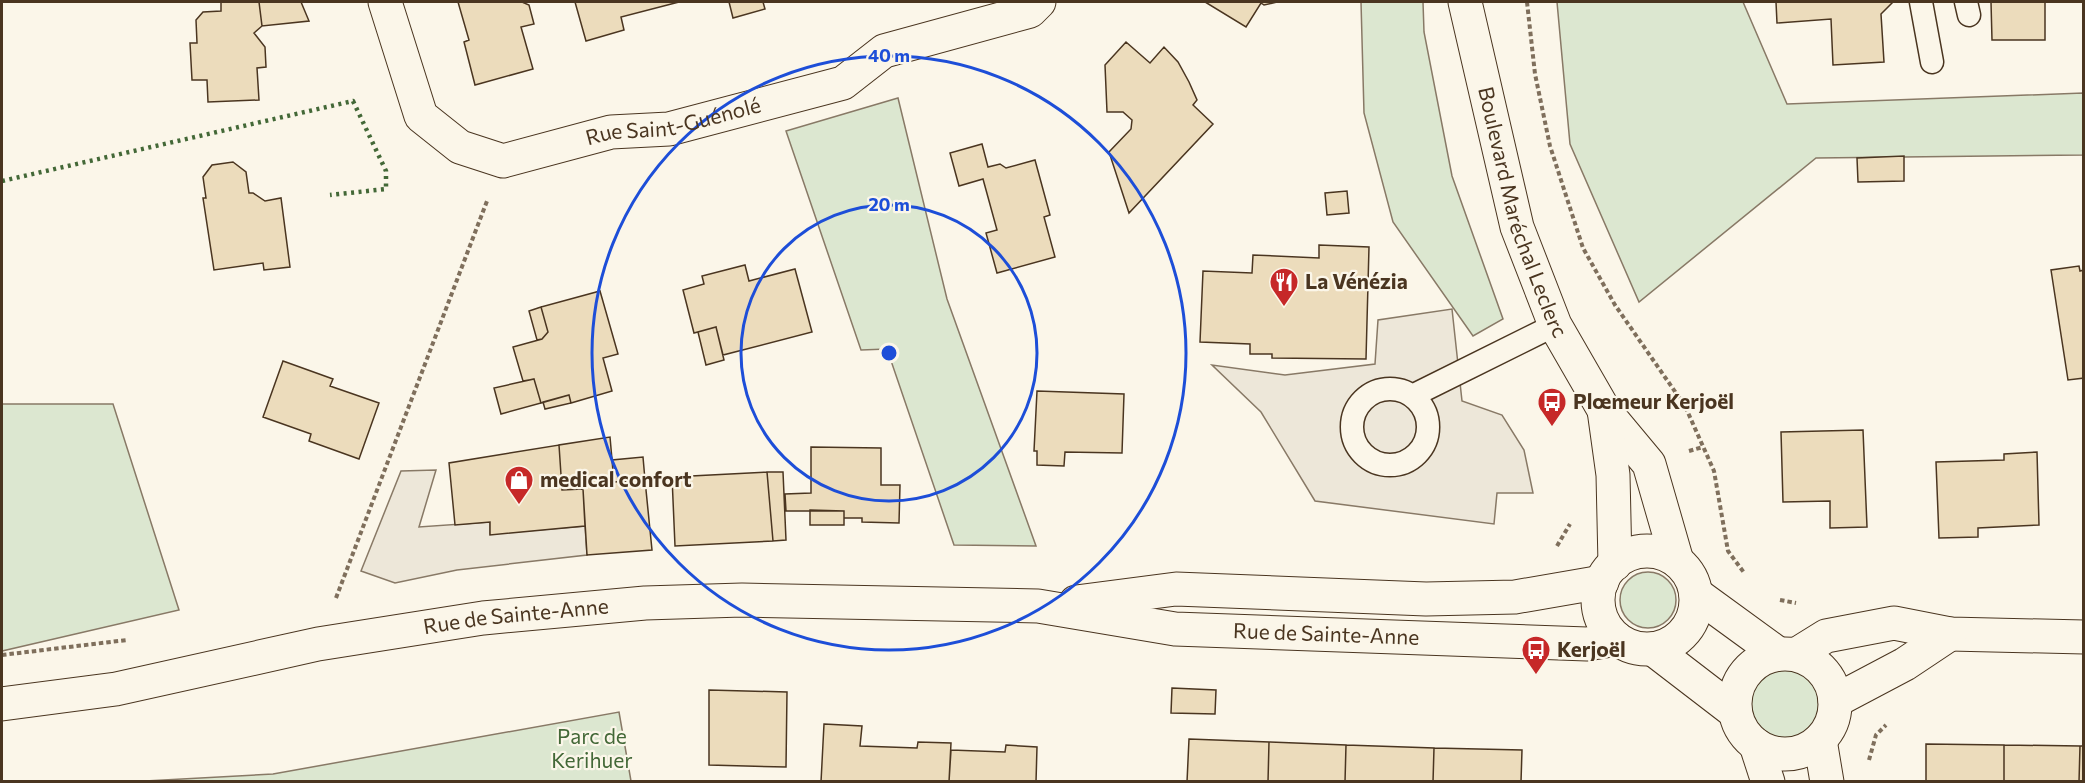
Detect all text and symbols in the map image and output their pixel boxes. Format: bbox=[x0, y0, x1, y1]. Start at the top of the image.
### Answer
text: 40 m bbox=[868, 44, 910, 66]
street label: Boulevard Maréchal Leclerc bbox=[1474, 84, 1573, 341]
street label: Rue Saint-Guénolé bbox=[583, 91, 763, 149]
text: 20 m bbox=[868, 193, 910, 215]
restaurant icon: La Vénézia bbox=[1268, 266, 1300, 308]
place label: La Vénézia bbox=[1305, 268, 1408, 293]
centre of rings bbox=[879, 343, 899, 363]
bus stop icon: Plœmeur Kerjoël bbox=[1536, 386, 1568, 428]
place label: Plœmeur Kerjoël bbox=[1573, 388, 1734, 413]
shop icon: medical confort bbox=[503, 464, 535, 506]
place label: medical confort bbox=[540, 466, 692, 491]
street label: Rue de Sainte-Anne bbox=[421, 592, 610, 638]
street label: Rue de Sainte-Anne bbox=[1233, 617, 1420, 649]
bus stop icon: Kerjoël bbox=[1520, 634, 1552, 676]
place label: Kerjoël bbox=[1557, 636, 1626, 661]
park label: Parc de Kerihuer bbox=[551, 723, 633, 772]

